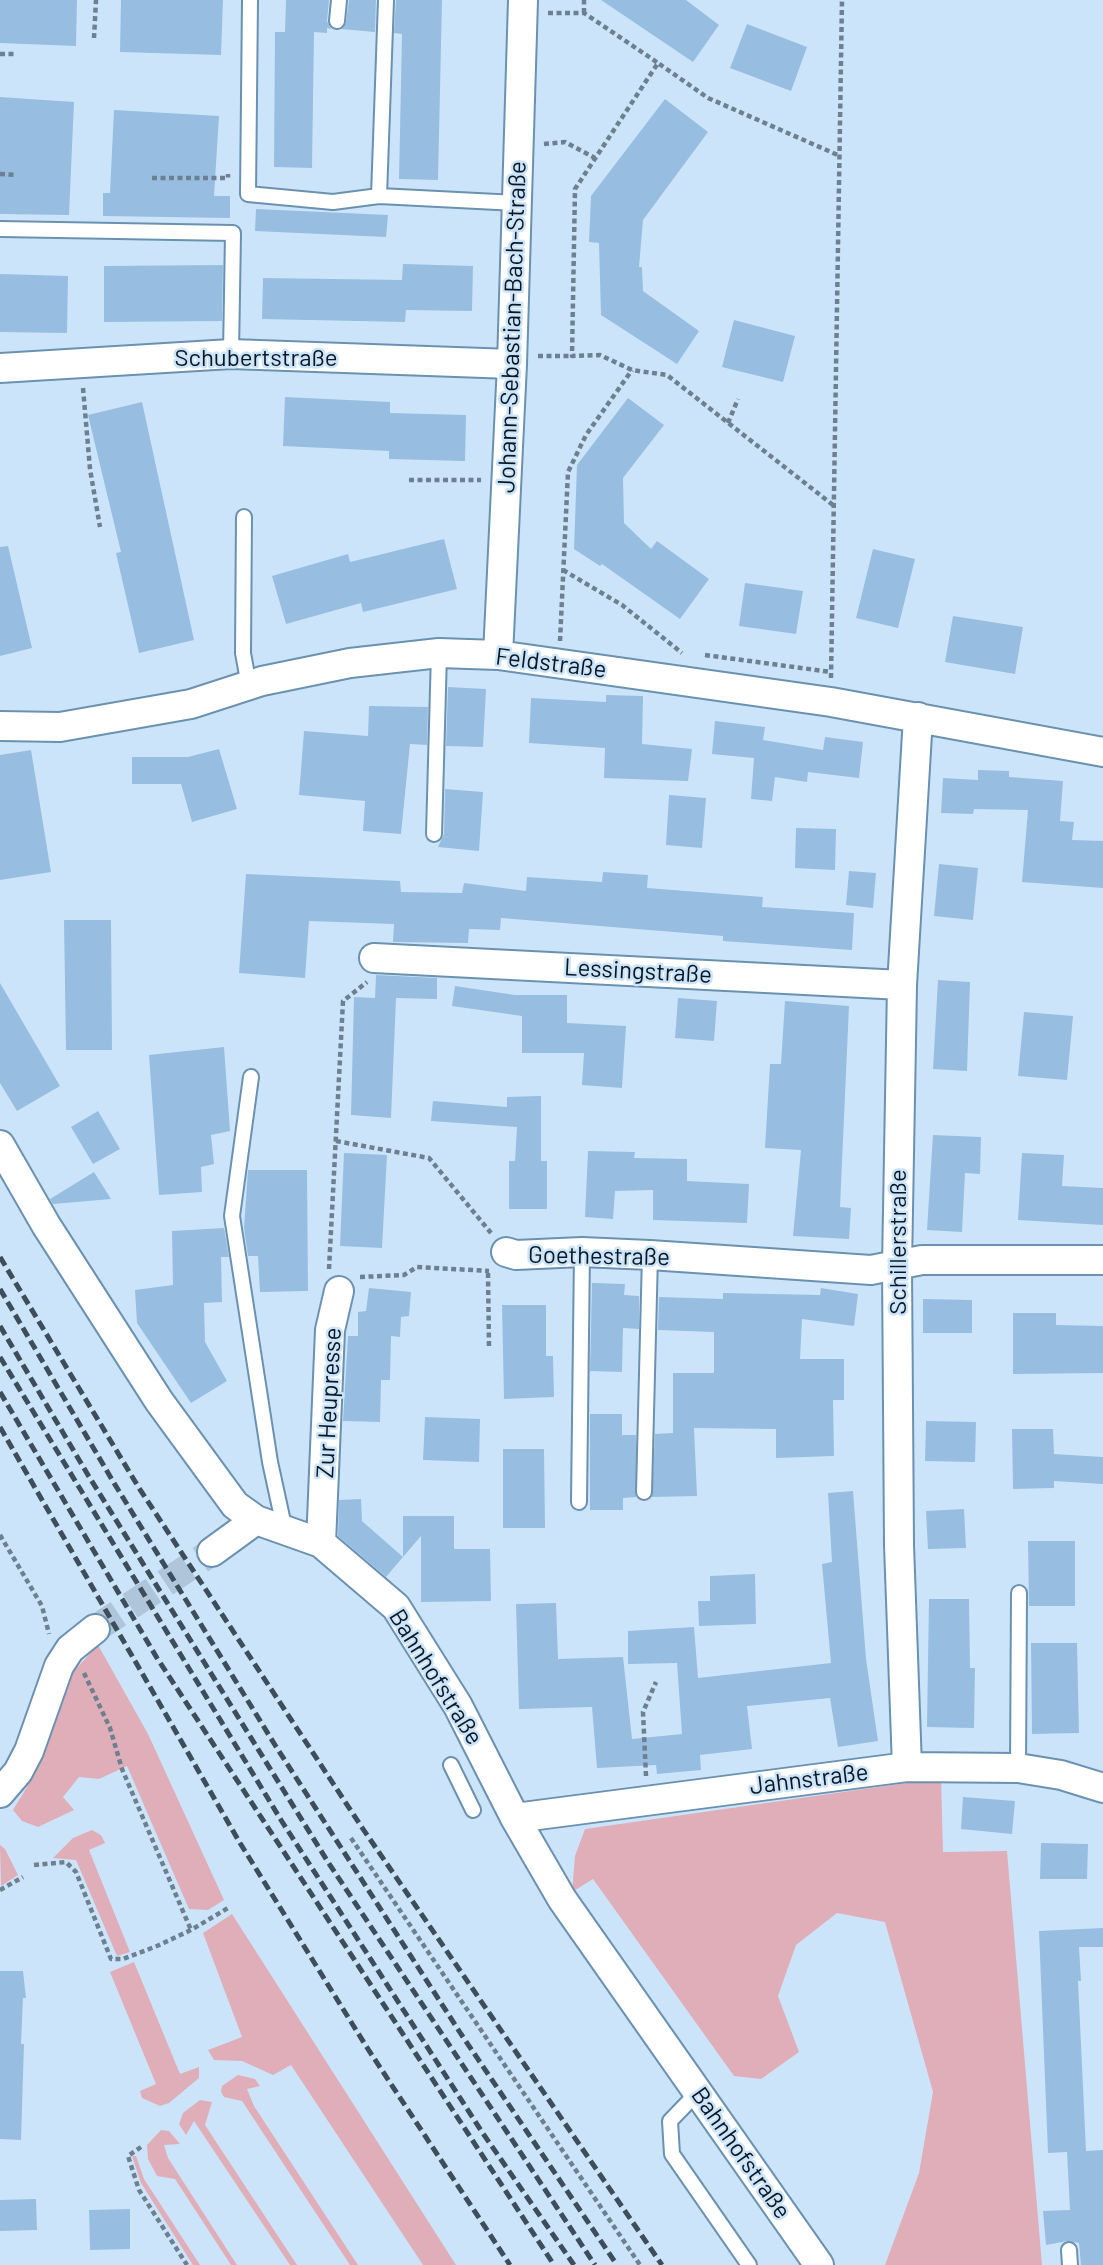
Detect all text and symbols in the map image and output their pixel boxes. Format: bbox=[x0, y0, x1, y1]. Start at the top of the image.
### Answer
street label: Johann-Sebastian-Bach-Straße bbox=[492, 161, 532, 493]
street label: Schubertstraße bbox=[174, 344, 338, 372]
street label: Feldstraße bbox=[494, 642, 608, 684]
street label: Lessingstraße bbox=[563, 953, 713, 989]
street label: Schillerstraße bbox=[884, 1169, 912, 1315]
street label: Goethestraße bbox=[528, 1240, 670, 1272]
street label: Zur Heupresse bbox=[311, 1327, 347, 1479]
street label: Bahnhofstraße bbox=[383, 1604, 489, 1750]
street label: Jahnstraße bbox=[748, 1757, 870, 1801]
street label: Bahnhofstraße bbox=[685, 2082, 797, 2224]

